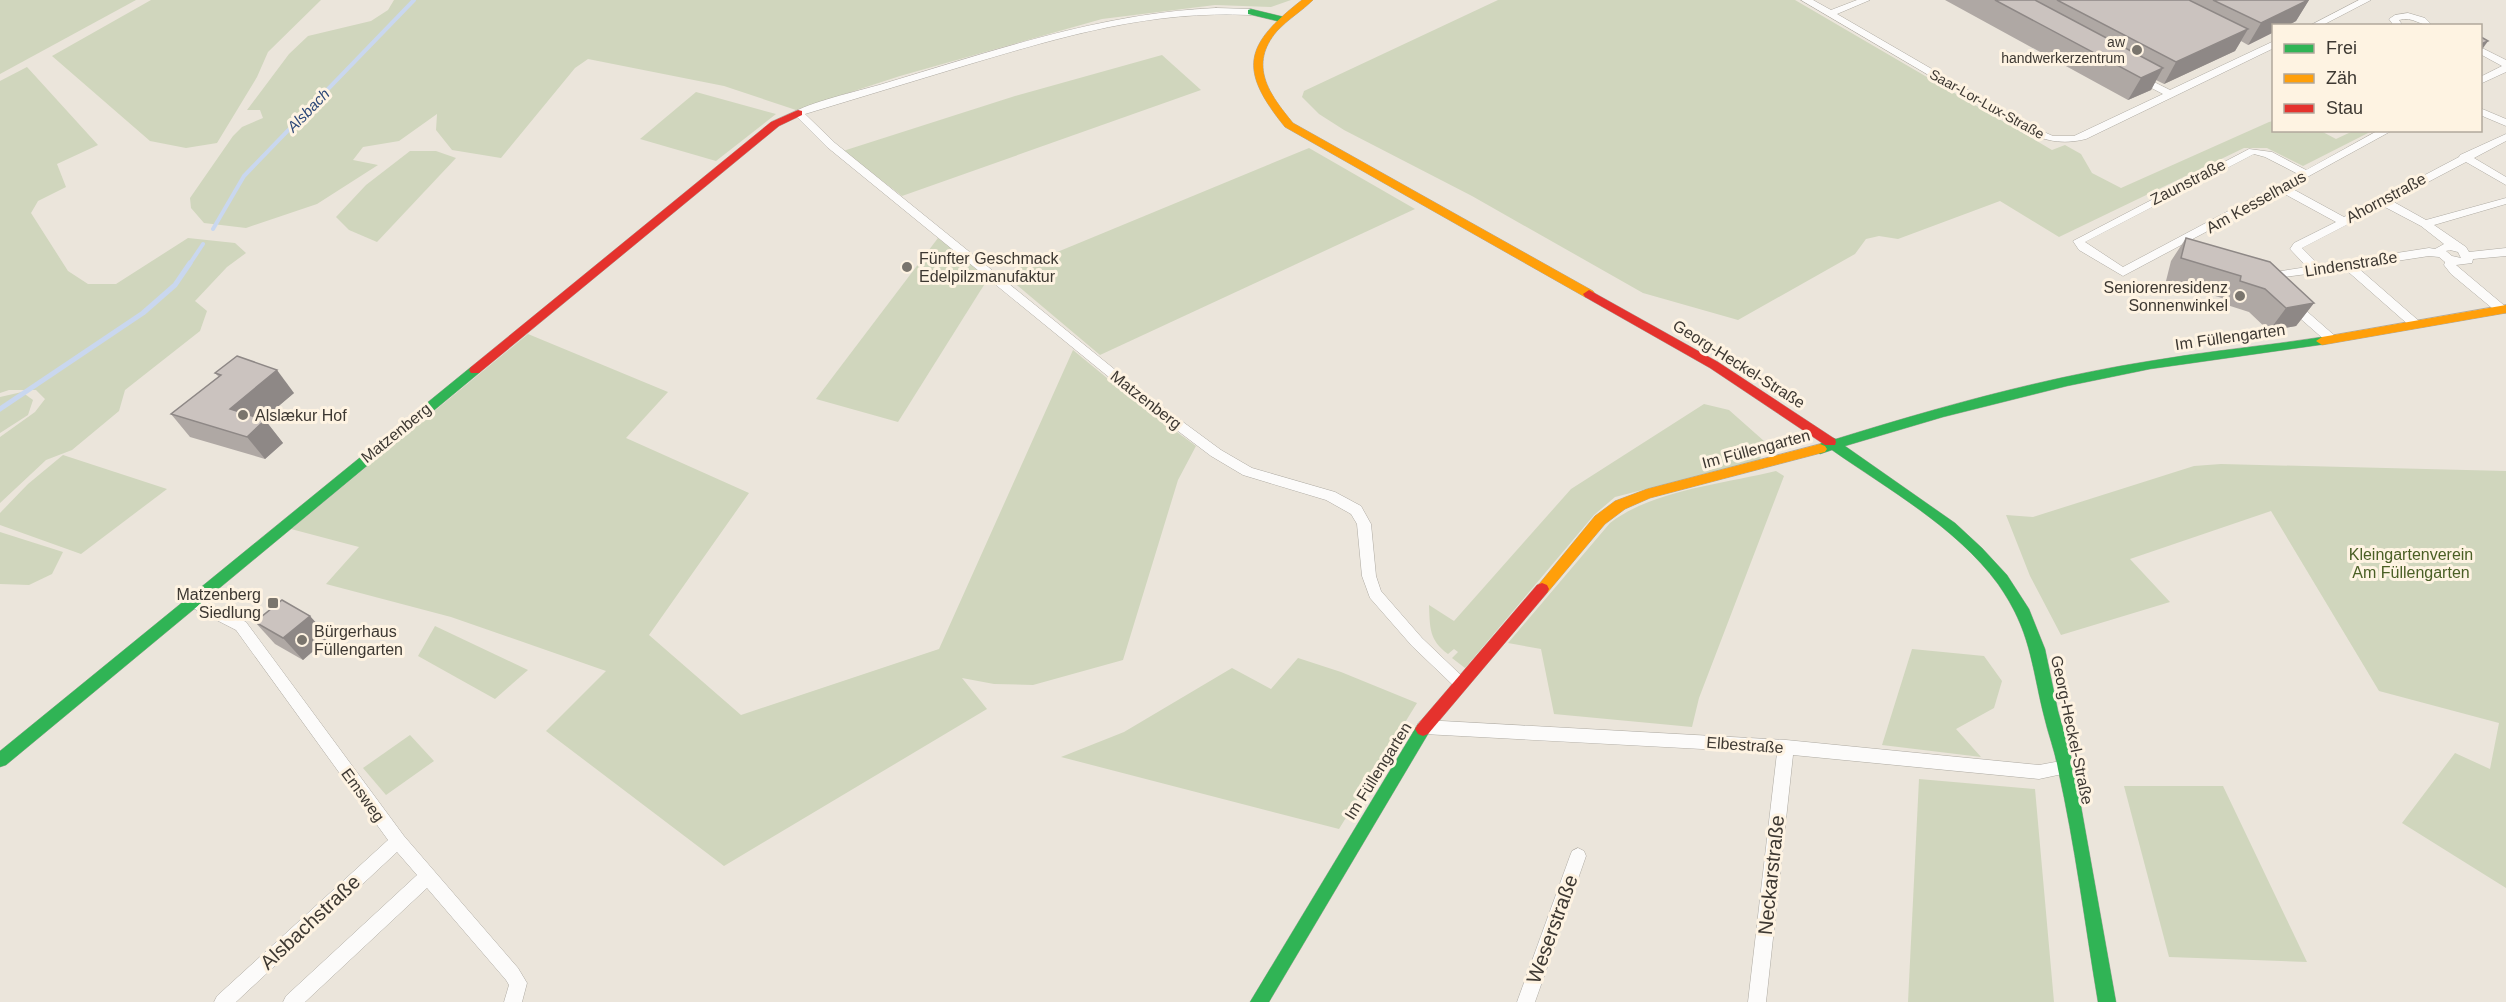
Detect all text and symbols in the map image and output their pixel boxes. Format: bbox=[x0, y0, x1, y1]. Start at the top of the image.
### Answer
legend bbox=[2272, 24, 2482, 132]
place label: aw handwerkerzentrum bbox=[2001, 34, 2126, 66]
text: Frei bbox=[2326, 38, 2357, 58]
marker: aw handwerkerzentrum bbox=[2130, 43, 2144, 57]
street label: Saar-Lor-Lux-Straße bbox=[1927, 66, 2047, 142]
text: Zäh bbox=[2326, 68, 2357, 88]
water label: Alsbach bbox=[283, 85, 333, 136]
text: Stau bbox=[2326, 98, 2363, 118]
street label: Zaunstraße bbox=[2148, 156, 2228, 208]
street label: Am Kesselhaus bbox=[2203, 168, 2309, 236]
street label: Ahornstraße bbox=[2343, 170, 2429, 226]
street label: Lindenstraße bbox=[2304, 248, 2399, 280]
place label: Fünfter Geschmack Edelpilzmanufaktur bbox=[919, 250, 1060, 285]
marker: Fünfter Geschmack Edelpilzmanufaktur bbox=[900, 260, 914, 274]
place label: Seniorenresidenz Sonnenwinkel bbox=[2103, 279, 2228, 314]
marker: Seniorenresidenz Sonnenwinkel bbox=[2233, 289, 2247, 303]
street label: Georg-Heckel-Straße bbox=[1670, 317, 1808, 412]
street label: Im Füllengarten bbox=[2174, 321, 2286, 353]
street label: Matzenberg bbox=[1107, 367, 1185, 433]
street label: Matzenberg bbox=[358, 400, 434, 466]
place label: Alslækur Hof bbox=[255, 407, 347, 424]
marker: Alslækur Hof bbox=[236, 408, 250, 422]
street label: Im Füllengarten bbox=[1700, 426, 1812, 472]
park label: Kleingartenverein Am Füllengarten bbox=[2349, 546, 2473, 581]
place label: Matzenberg Siedlung bbox=[177, 586, 261, 621]
marker: Matzenberg Siedlung bbox=[266, 596, 280, 610]
place label: Bürgerhaus Füllengarten bbox=[314, 623, 403, 658]
marker: Bürgerhaus Füllengarten bbox=[295, 633, 309, 647]
street label: Georg-Heckel-Straße bbox=[2048, 654, 2096, 806]
street label: Im Füllengarten bbox=[1341, 719, 1415, 823]
street label: Elbestraße bbox=[1706, 734, 1784, 756]
street label: Emsweg bbox=[338, 765, 388, 825]
street label: Neckarstraße bbox=[1754, 814, 1788, 936]
street label: Alsbachstraße bbox=[256, 870, 364, 974]
street label: Weserstraße bbox=[1522, 872, 1582, 986]

